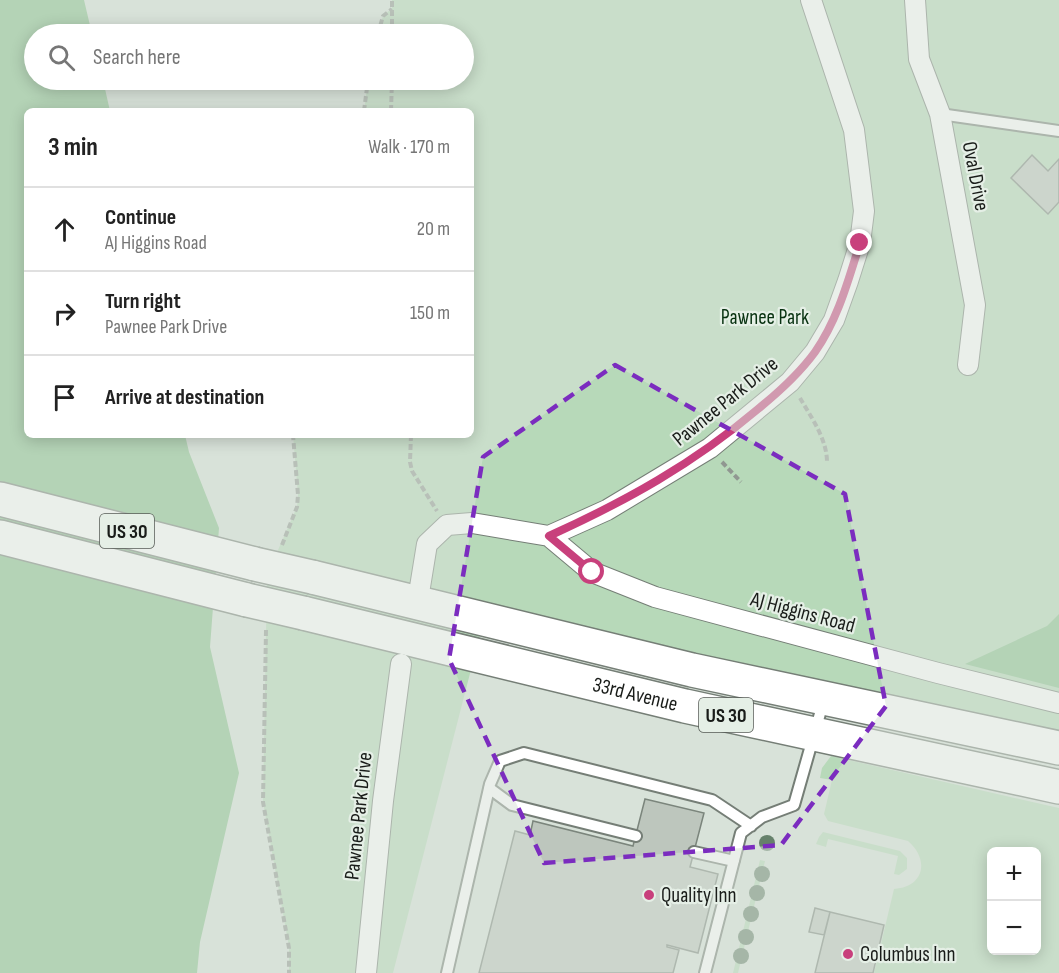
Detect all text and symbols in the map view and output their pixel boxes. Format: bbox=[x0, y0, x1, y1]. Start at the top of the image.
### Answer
search box bbox=[24, 24, 474, 90]
icon: search bbox=[45, 41, 78, 74]
text: Search here bbox=[93, 44, 180, 71]
text: 3 min bbox=[48, 132, 98, 163]
text: Walk · 170 m bbox=[368, 135, 450, 159]
street label: Oval Drive bbox=[957, 139, 994, 213]
text: Continue bbox=[105, 204, 176, 231]
icon: ahead bbox=[48, 213, 81, 246]
text: 20 m bbox=[417, 217, 450, 241]
route end bbox=[846, 229, 872, 255]
text: AJ Higgins Road bbox=[105, 231, 207, 255]
text: Turn right bbox=[105, 288, 181, 315]
icon: right bbox=[48, 297, 81, 330]
text: 150 m bbox=[410, 301, 450, 325]
park label: Pawnee Park bbox=[721, 305, 809, 330]
text: Pawnee Park Drive bbox=[105, 315, 227, 339]
street label: Pawnee Park Drive bbox=[668, 351, 783, 451]
icon: arrive bbox=[48, 381, 81, 414]
text: Arrive at destination bbox=[105, 384, 264, 411]
road number: US 30 bbox=[100, 514, 154, 548]
route start bbox=[578, 558, 604, 584]
street label: AJ Higgins Road bbox=[747, 586, 858, 638]
street label: 33rd Avenue bbox=[590, 672, 680, 717]
road number: US 30 bbox=[699, 698, 753, 732]
street label: Pawnee Park Drive bbox=[339, 751, 378, 881]
map controls bbox=[987, 847, 1041, 955]
button: + bbox=[987, 847, 1041, 901]
place label: Quality Inn bbox=[661, 883, 737, 908]
marker: Quality Inn bbox=[642, 888, 656, 902]
button: − bbox=[987, 901, 1041, 955]
place label: Columbus Inn bbox=[860, 942, 955, 967]
marker: Columbus Inn bbox=[841, 947, 855, 961]

